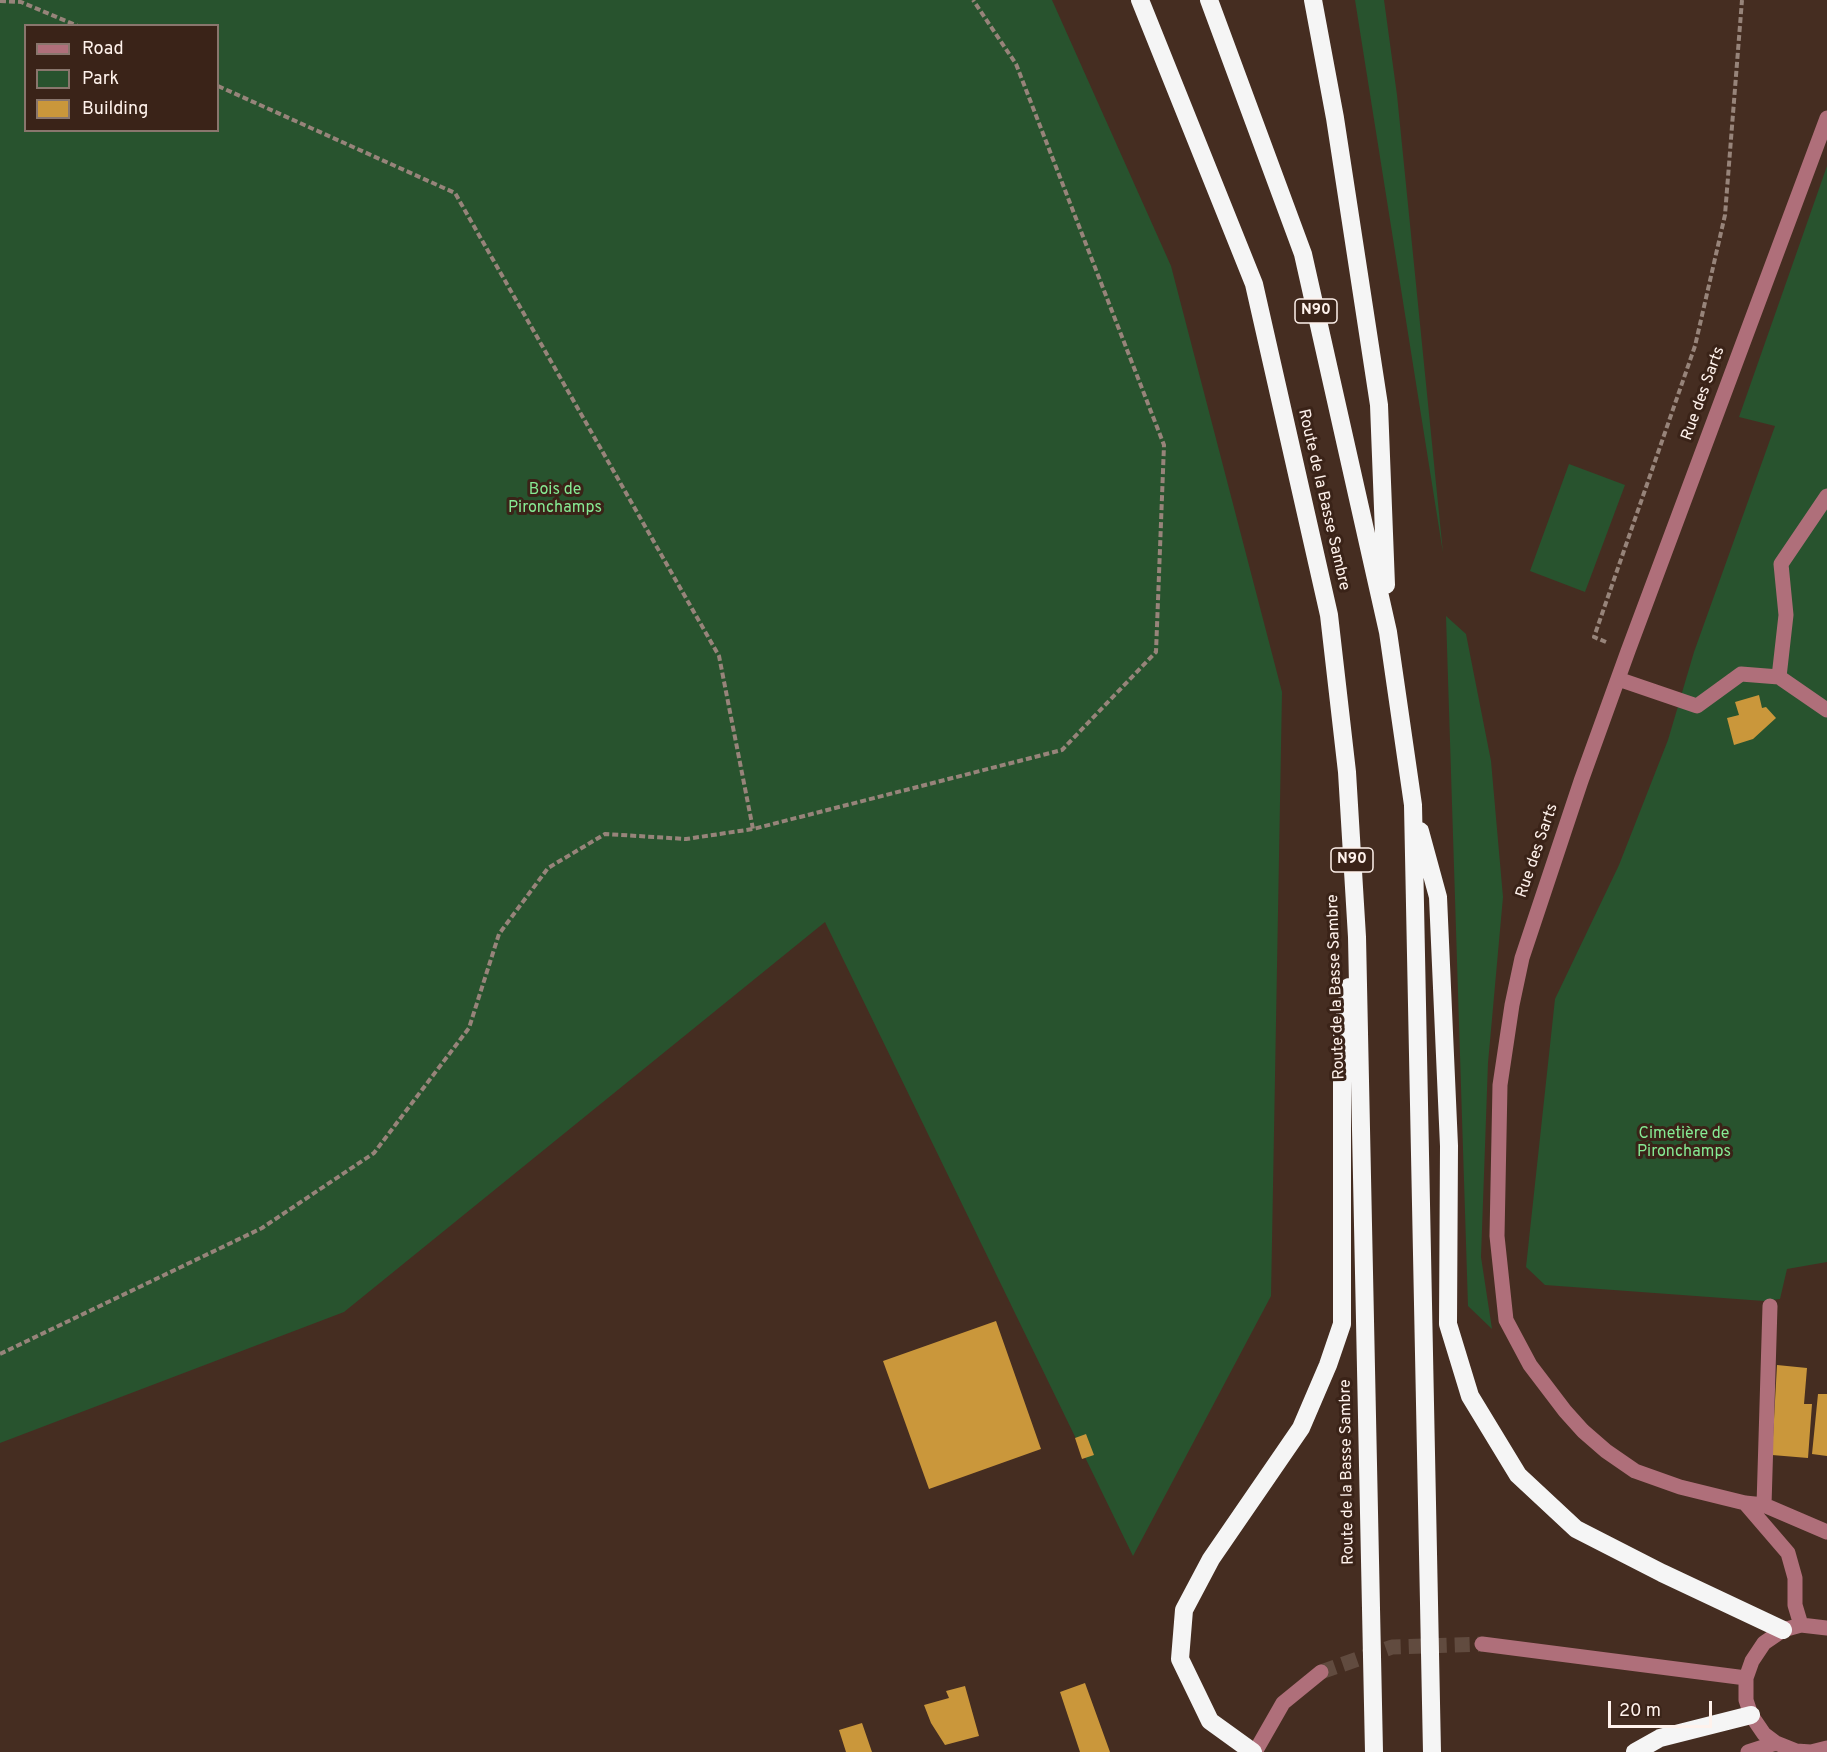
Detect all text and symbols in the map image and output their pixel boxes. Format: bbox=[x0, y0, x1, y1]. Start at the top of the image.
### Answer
legend bbox=[24, 24, 219, 132]
text: Road bbox=[82, 38, 124, 61]
text: Park bbox=[82, 68, 119, 91]
text: Building bbox=[82, 98, 148, 121]
road number: N90 bbox=[1295, 299, 1337, 323]
street label: Rue des Sarts bbox=[1678, 344, 1730, 444]
street label: Route de la Basse Sambre bbox=[1293, 407, 1353, 593]
park label: Bois de Pironchamps bbox=[508, 481, 602, 519]
street label: Rue des Sarts bbox=[1513, 801, 1563, 901]
road number: N90 bbox=[1331, 848, 1373, 872]
street label: Route de la Basse Sambre bbox=[1324, 894, 1350, 1080]
park label: Cimetière de Pironchamps bbox=[1637, 1125, 1731, 1163]
street label: Route de la Basse Sambre bbox=[1337, 1379, 1359, 1565]
scale bar bbox=[1611, 1689, 1714, 1727]
text: 20 m bbox=[1619, 1700, 1661, 1723]

